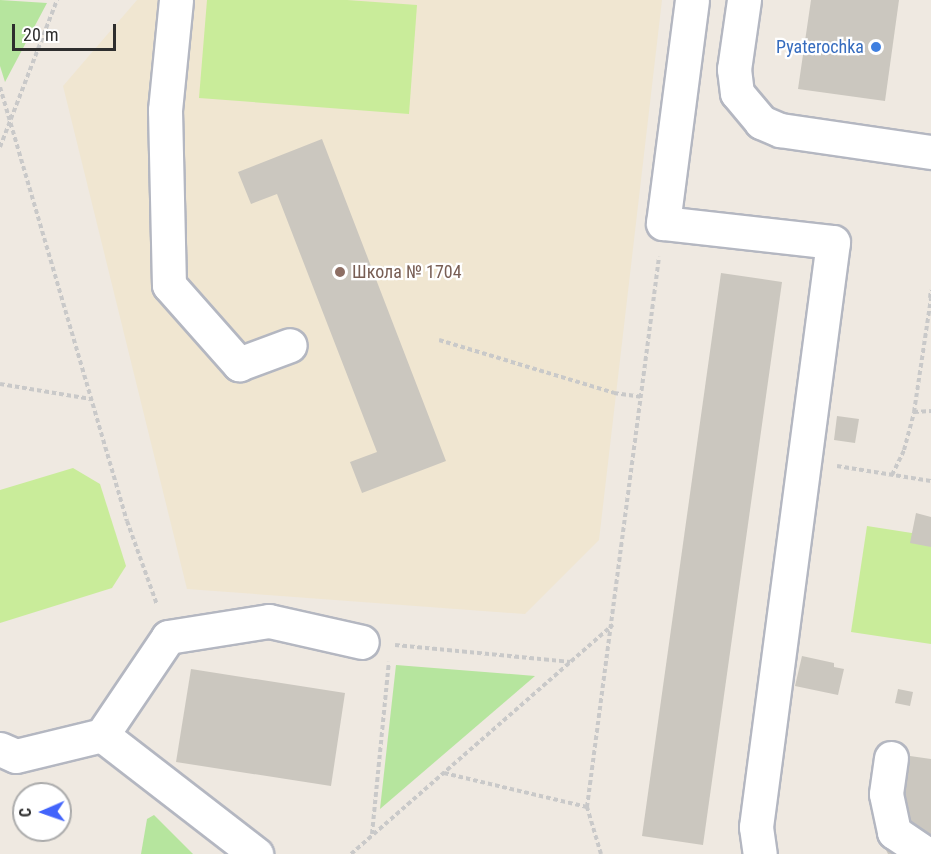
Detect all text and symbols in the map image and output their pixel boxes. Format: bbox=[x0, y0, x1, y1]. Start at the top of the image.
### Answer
scale bar bbox=[15, 12, 118, 50]
text: 20 m bbox=[23, 24, 58, 45]
place label: Pyaterochka bbox=[776, 36, 864, 58]
marker: Pyaterochka bbox=[869, 40, 883, 54]
place label: Школа № 1704 bbox=[352, 261, 462, 283]
marker: Школа № 1704 bbox=[333, 265, 347, 279]
north arrow bbox=[12, 782, 72, 842]
text: С bbox=[16, 808, 35, 817]

